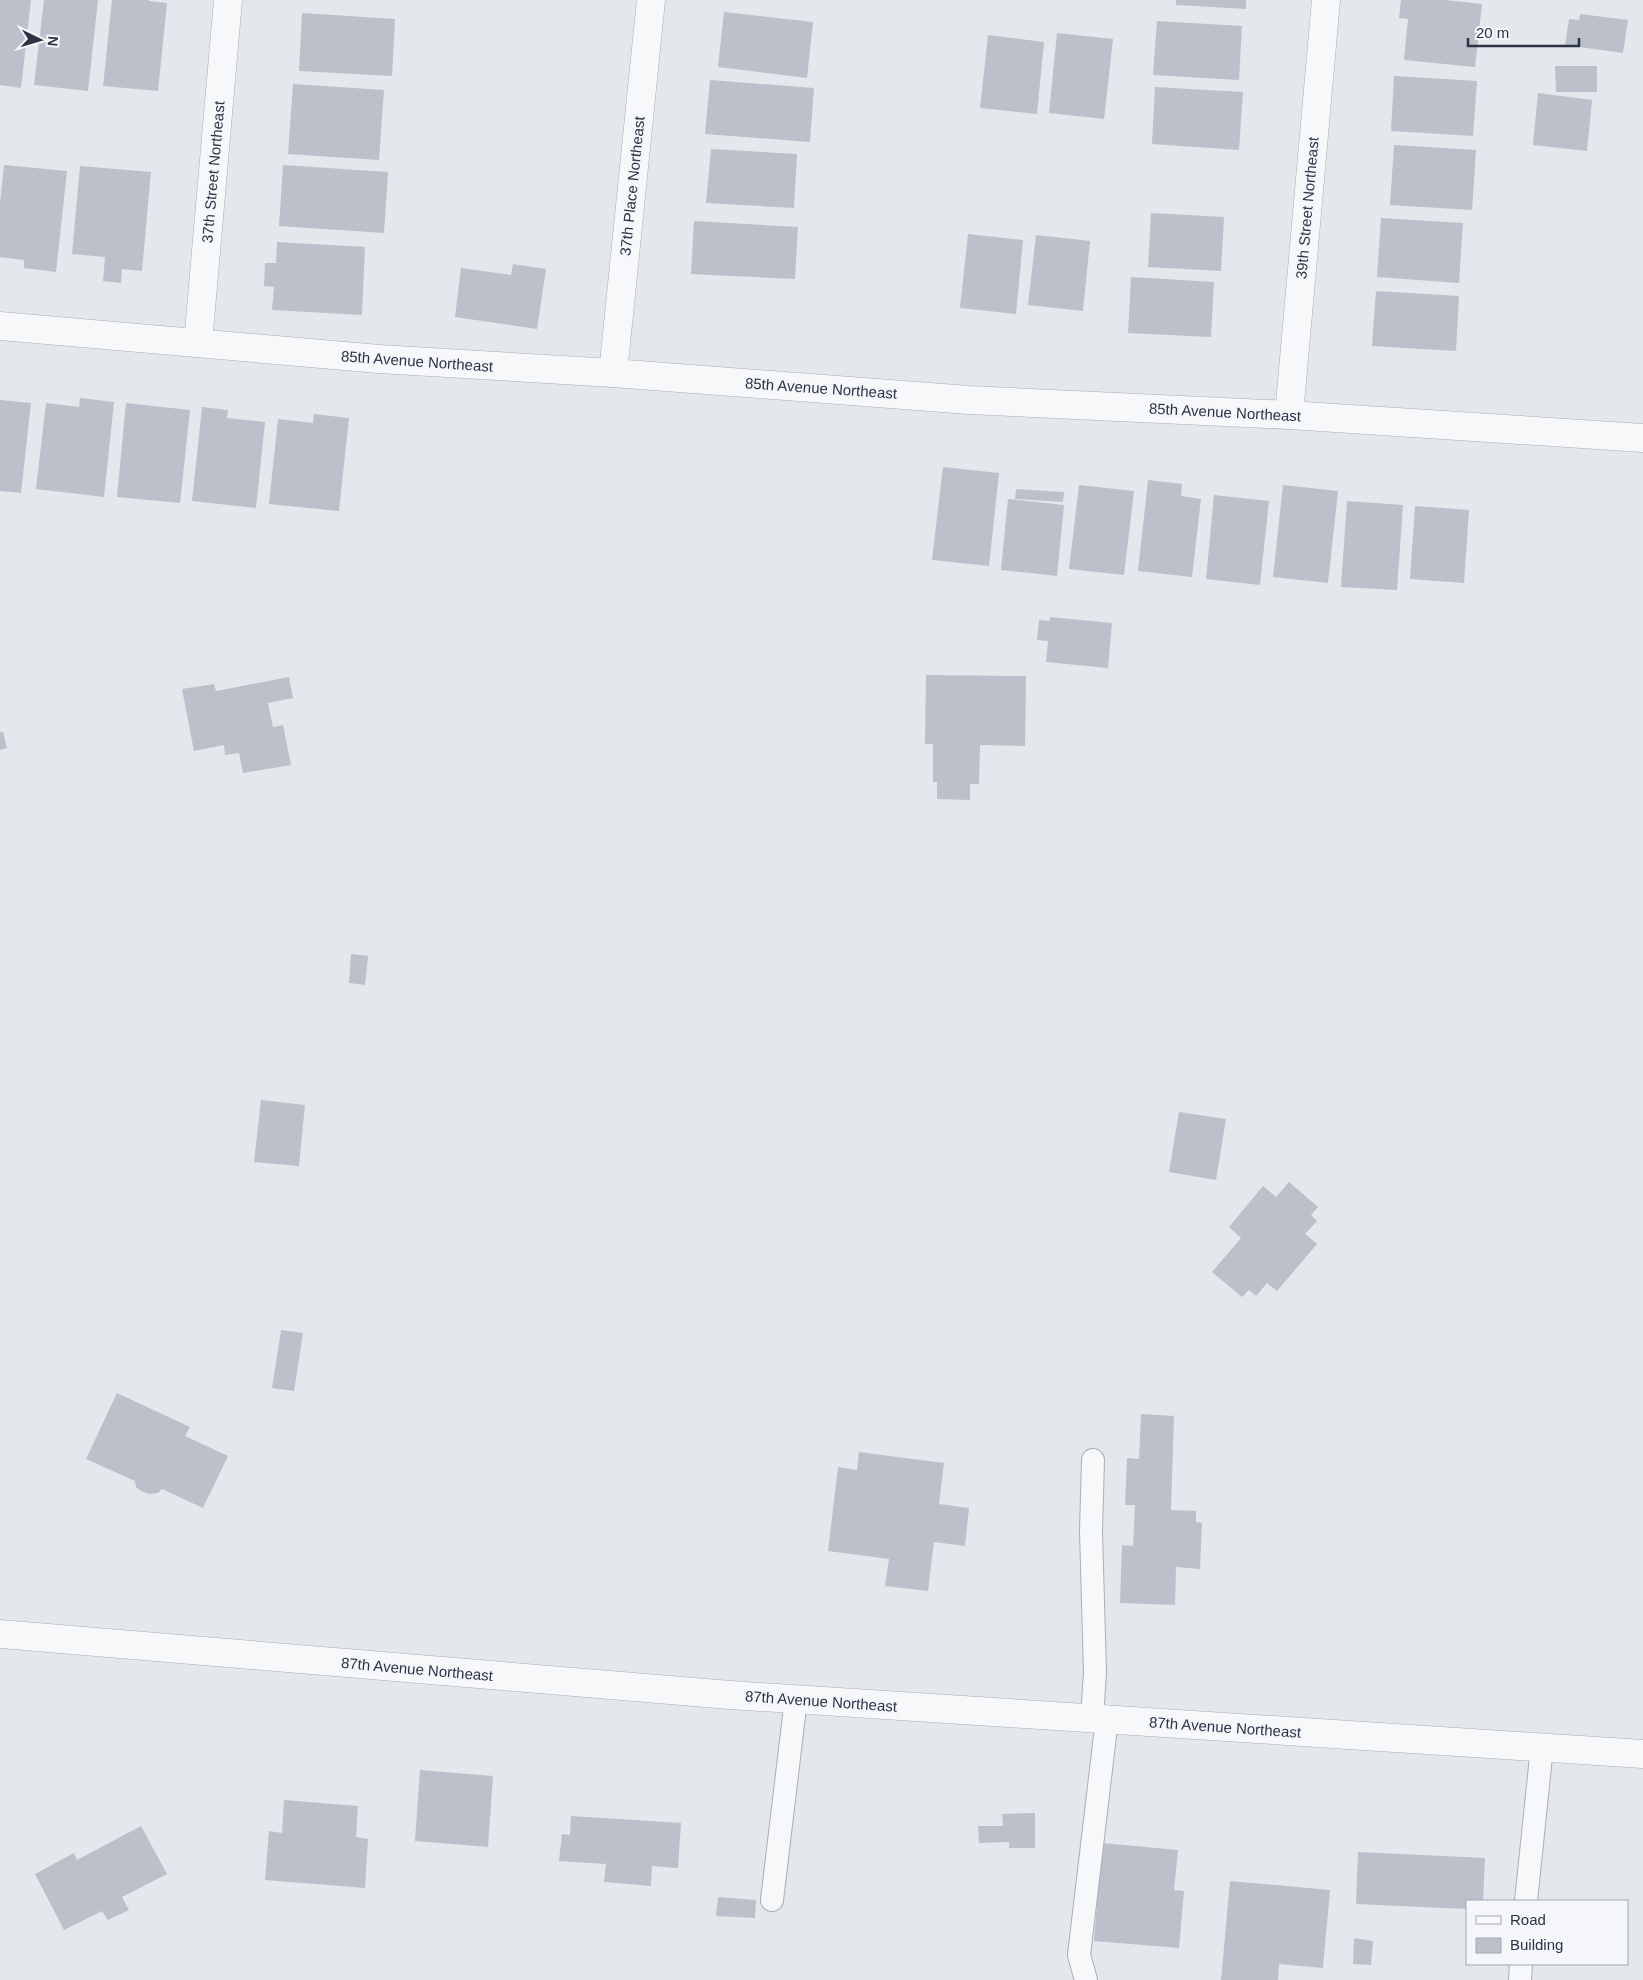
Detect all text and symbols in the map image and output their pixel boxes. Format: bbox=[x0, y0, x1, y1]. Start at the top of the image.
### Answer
north arrow bbox=[15, 15, 65, 65]
scale bar bbox=[1468, 15, 1579, 47]
text: 20 m bbox=[1476, 24, 1509, 41]
text: N bbox=[45, 35, 61, 47]
street label: 37th Street Northeast bbox=[198, 99, 228, 244]
street label: 37th Place Northeast bbox=[616, 115, 648, 257]
street label: 39th Street Northeast bbox=[1292, 135, 1322, 280]
street label: 85th Avenue Northeast bbox=[340, 347, 494, 375]
street label: 85th Avenue Northeast bbox=[744, 374, 898, 402]
street label: 85th Avenue Northeast bbox=[1148, 400, 1302, 425]
street label: 87th Avenue Northeast bbox=[340, 1654, 494, 1684]
street label: 87th Avenue Northeast bbox=[744, 1687, 898, 1715]
street label: 87th Avenue Northeast bbox=[1148, 1713, 1302, 1741]
legend bbox=[1466, 1900, 1628, 1965]
text: Road bbox=[1510, 1911, 1546, 1928]
text: Building bbox=[1510, 1936, 1563, 1953]

